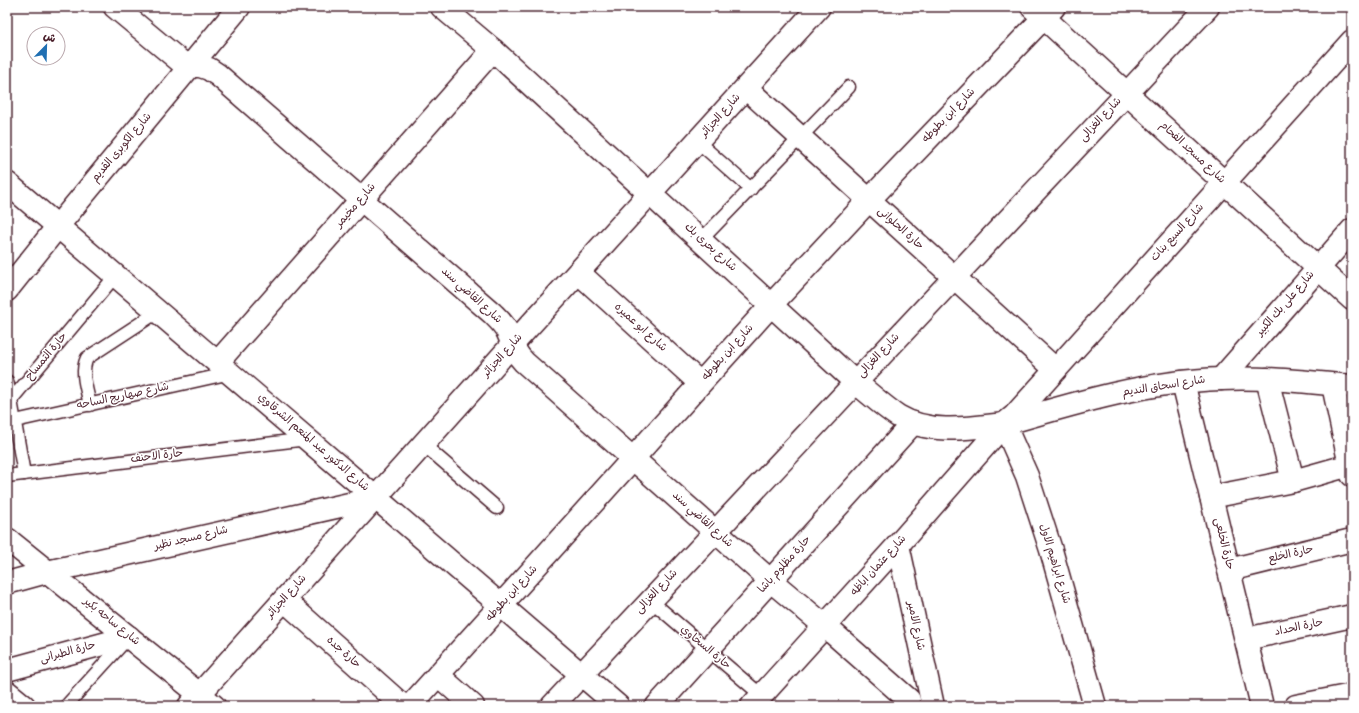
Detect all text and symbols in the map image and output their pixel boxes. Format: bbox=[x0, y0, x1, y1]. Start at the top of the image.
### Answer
north arrow bbox=[26, 26, 66, 66]
text: ش bbox=[41, 31, 57, 47]
street label: شارع ابن بطوطه bbox=[919, 85, 979, 147]
street label: شارع الجزائر bbox=[697, 91, 744, 141]
street label: شارع الغزالى bbox=[1077, 95, 1125, 145]
street label: شارع الكوبرى القديم bbox=[89, 110, 155, 186]
street label: شارع مسجد الفحام bbox=[1156, 119, 1228, 187]
street label: شارع مخيمر bbox=[332, 181, 379, 232]
street label: شارع السبع بنات bbox=[1148, 201, 1208, 265]
street label: حارة الحلوانى bbox=[875, 205, 926, 253]
street label: شارع بحرى بك bbox=[681, 221, 739, 275]
street label: شارع القاضي سند bbox=[436, 265, 504, 329]
street label: شارع على بك الكبير bbox=[1253, 268, 1318, 340]
street label: شارع ابو عميره bbox=[611, 301, 669, 355]
street label: شارع ابن بطوطه bbox=[699, 322, 757, 384]
street label: حارة التمساح bbox=[23, 330, 70, 383]
street label: شارع الجزائر bbox=[479, 331, 526, 381]
street label: شارع الغزالى bbox=[855, 331, 903, 381]
street label: شارع اسحاق النديم bbox=[1121, 374, 1207, 400]
street label: شارع صهاريج الساحه bbox=[76, 380, 170, 414]
street label: شارع الدكتور عبد المنعم الشرقاوي bbox=[254, 391, 372, 495]
street label: حارة الاحنف bbox=[130, 447, 184, 466]
street label: شارع القاضي سند bbox=[667, 489, 735, 553]
street label: حارة الخلعى bbox=[1211, 517, 1236, 571]
street label: شارع ابراهيم الاول bbox=[1035, 522, 1073, 606]
street label: شارع مسجد نظير bbox=[152, 524, 229, 555]
street label: حارة مظلوم باشا bbox=[756, 533, 814, 597]
street label: شارع عثمان اباظه bbox=[848, 533, 910, 599]
street label: حارة الخلع bbox=[1267, 543, 1315, 567]
street label: شارع ابن بطوطه bbox=[483, 563, 541, 625]
street label: شارع الغزالى bbox=[633, 567, 681, 617]
street label: شارع الجزائر bbox=[263, 572, 310, 622]
street label: شارع ساحه بكير bbox=[79, 594, 142, 649]
street label: شارع الامير bbox=[903, 599, 927, 652]
street label: حارة الحداد bbox=[1273, 616, 1324, 639]
street label: حارة السخاوي bbox=[677, 623, 733, 673]
street label: حارة جده bbox=[324, 634, 363, 671]
street label: حارة الطبرانى bbox=[39, 639, 97, 666]

